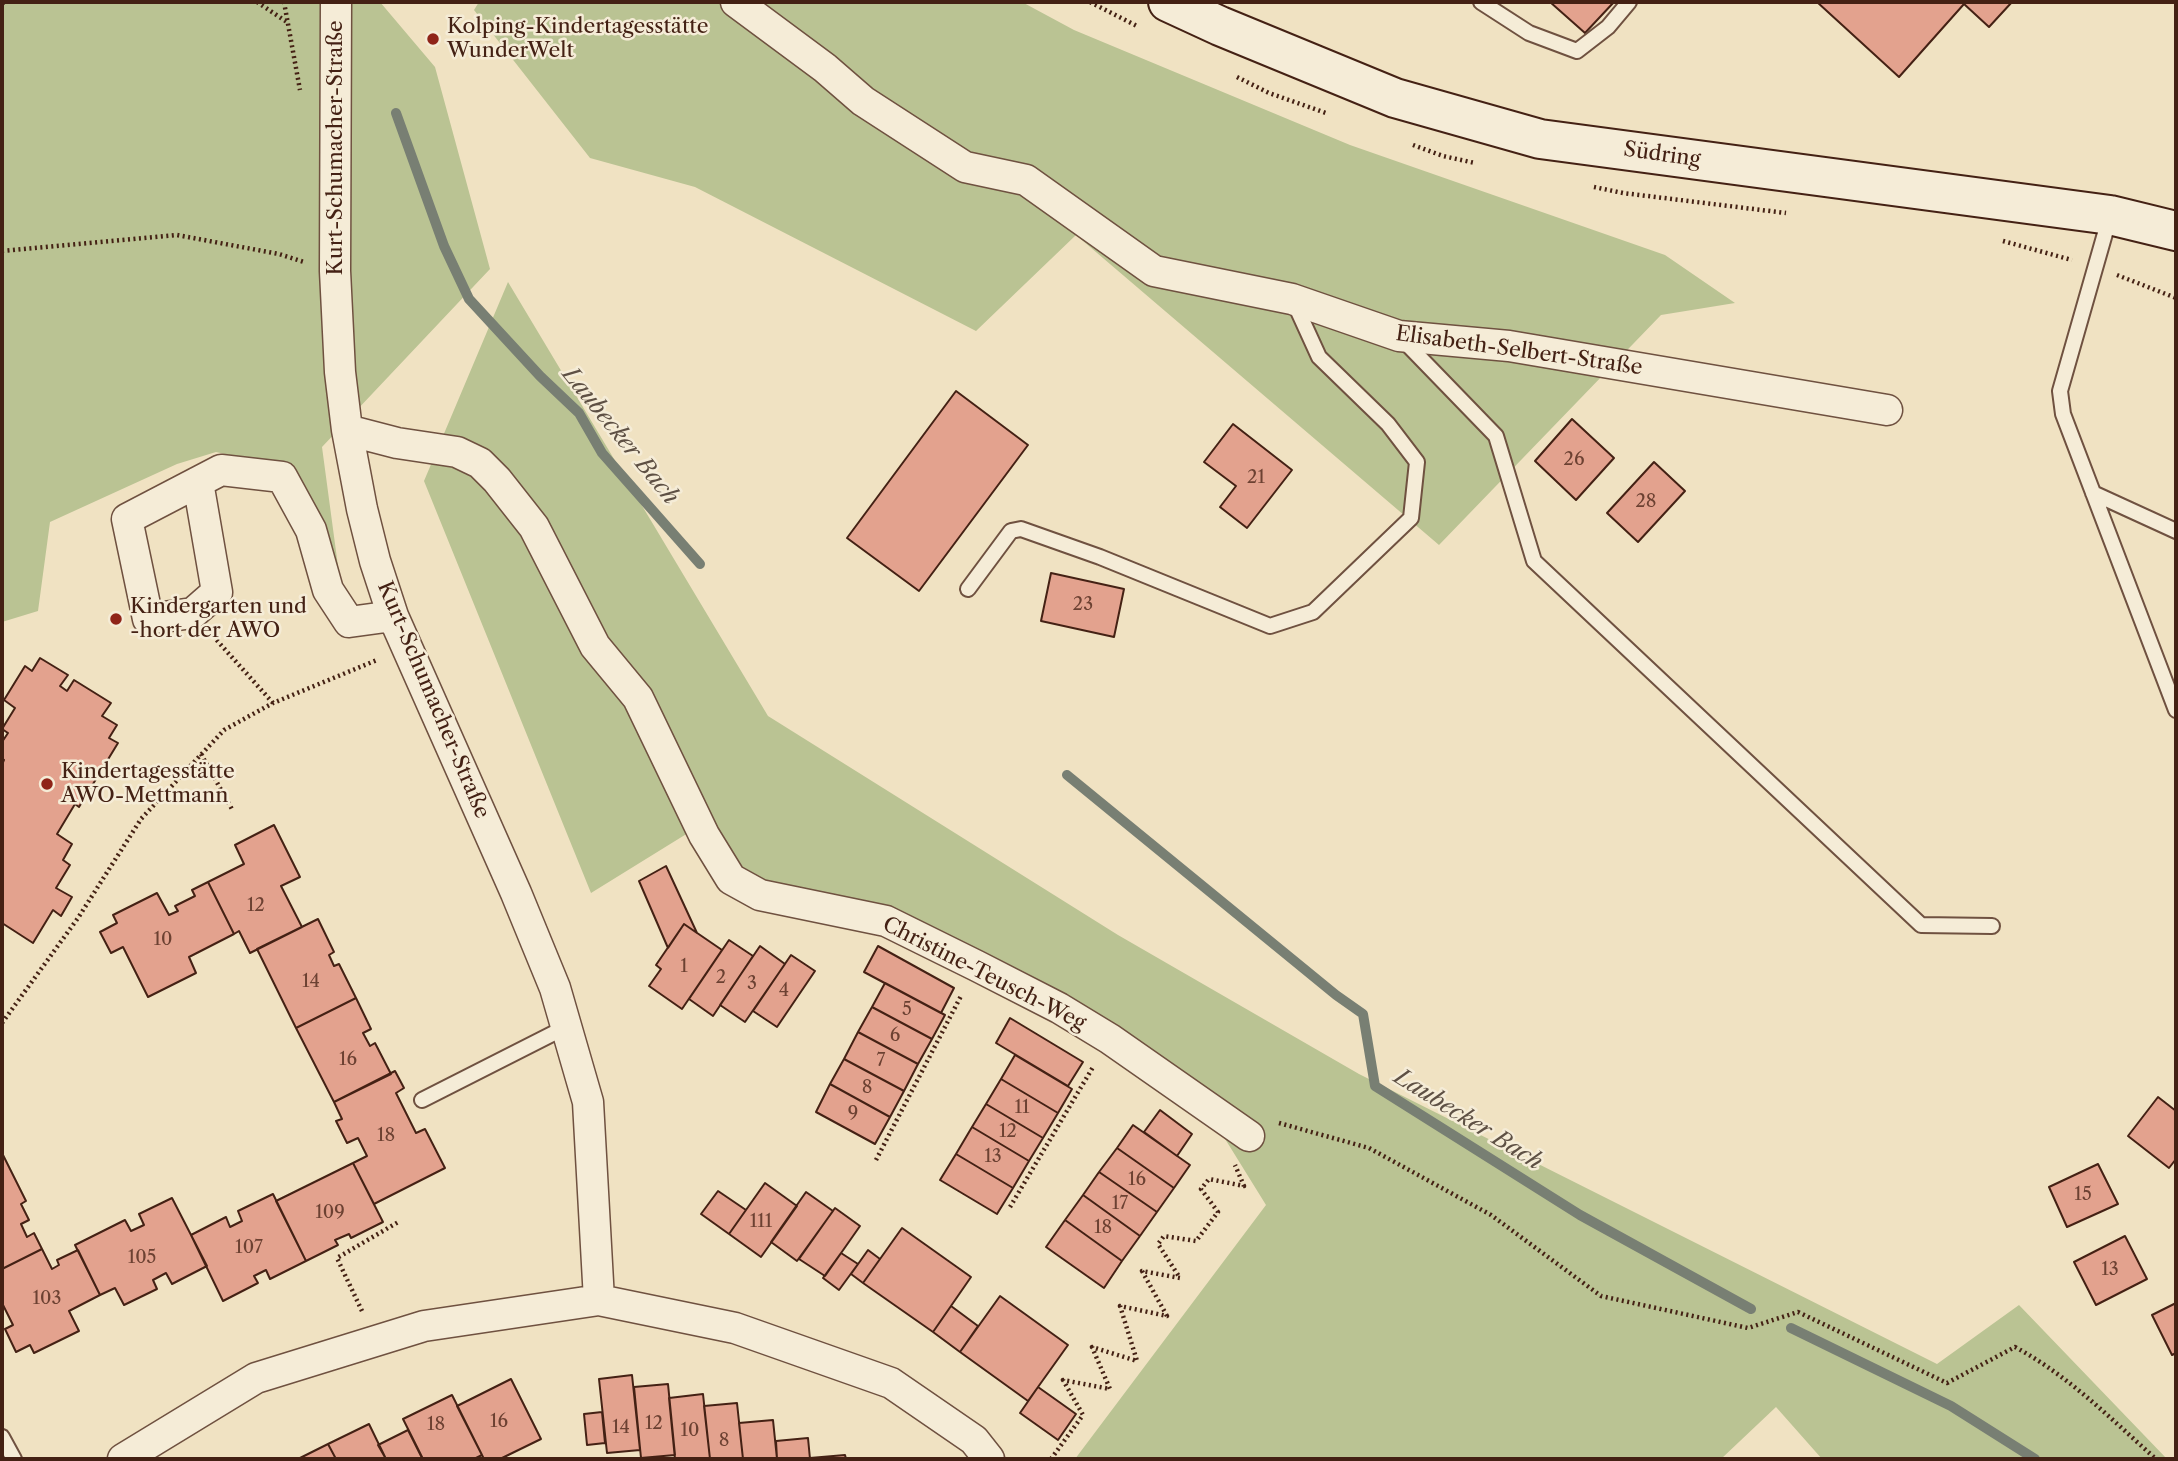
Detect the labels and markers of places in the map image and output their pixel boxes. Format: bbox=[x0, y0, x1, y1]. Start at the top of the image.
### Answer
place label: Kolping-Kindertagesstätte WunderWelt bbox=[447, 14, 709, 64]
marker: Kolping-Kindertagesstätte WunderWelt bbox=[425, 31, 441, 47]
place label: Kindergarten und -hort der AWO bbox=[130, 594, 307, 644]
marker: Kindergarten und -hort der AWO bbox=[108, 611, 124, 627]
place label: Kindertagesstätte AWO-Mettmann bbox=[61, 759, 235, 809]
marker: Kindertagesstätte AWO-Mettmann bbox=[39, 776, 55, 792]

